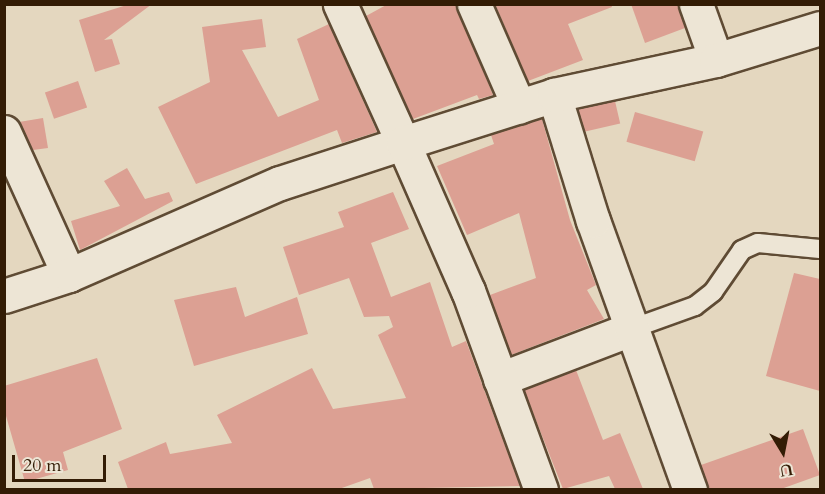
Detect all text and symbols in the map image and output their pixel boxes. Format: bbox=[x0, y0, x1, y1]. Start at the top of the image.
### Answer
north arrow bbox=[753, 422, 813, 482]
scale bar bbox=[15, 443, 110, 481]
text: 20 m bbox=[23, 453, 62, 478]
text: U bbox=[778, 458, 794, 482]

